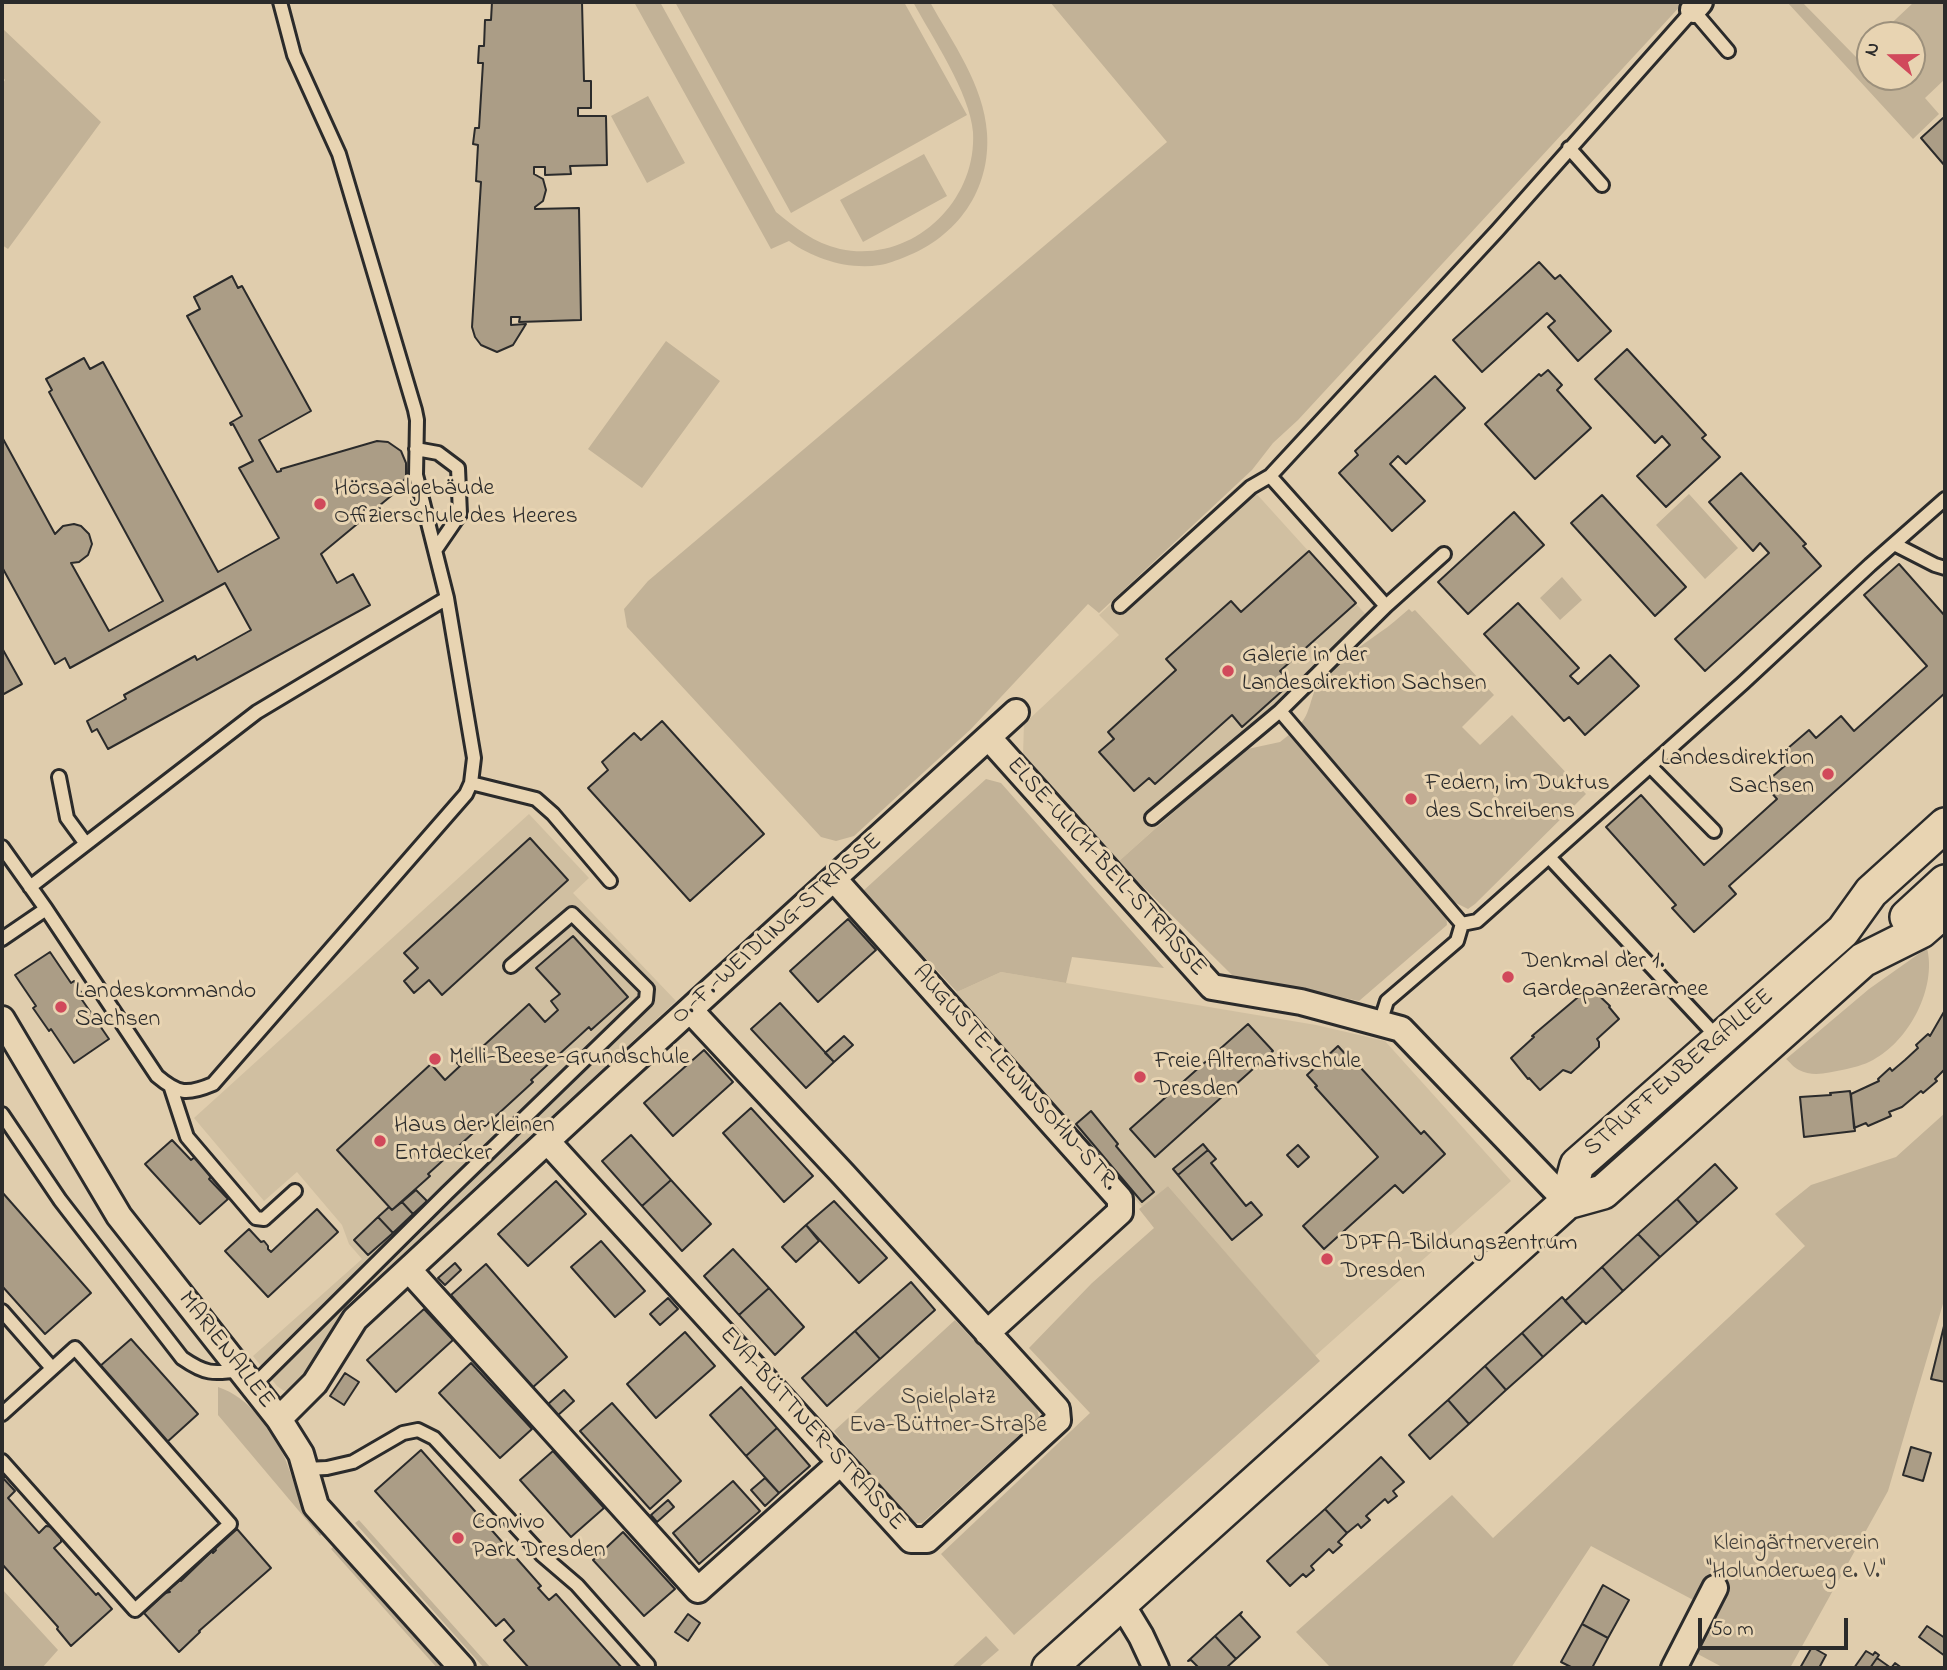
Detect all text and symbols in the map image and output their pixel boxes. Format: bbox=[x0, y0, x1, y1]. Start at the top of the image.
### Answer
north arrow bbox=[1856, 21, 1926, 91]
text: N bbox=[1858, 39, 1888, 60]
place label: Hörsaalgebäude Offizierschule des Heeres bbox=[334, 476, 578, 532]
marker: Hörsaalgebäude Offizierschule des Heeres bbox=[312, 496, 328, 512]
place label: Galerie in der Landesdirektion Sachsen bbox=[1242, 643, 1487, 699]
marker: Galerie in der Landesdirektion Sachsen bbox=[1220, 663, 1236, 679]
place label: Landesdirektion Sachsen bbox=[1661, 746, 1814, 802]
street label: ELSE-ULICH-BEIL-STRASSE bbox=[999, 752, 1211, 984]
marker: Landesdirektion Sachsen bbox=[1820, 766, 1836, 782]
place label: Federn, im Duktus des Schreibens bbox=[1425, 771, 1610, 827]
marker: Federn, im Duktus des Schreibens bbox=[1403, 791, 1419, 807]
street label: O.-F.-WEIDLING-STRASSE bbox=[667, 828, 889, 1032]
place label: Denkmal der 1. Gardepanzerarmee bbox=[1522, 949, 1708, 1005]
street label: AUGUSTE-LEWINSOHN-STR. bbox=[905, 960, 1123, 1198]
marker: Denkmal der 1. Gardepanzerarmee bbox=[1500, 969, 1516, 985]
place label: Landeskommando Sachsen bbox=[75, 979, 256, 1035]
street label: STAUFFENBERGALLEE bbox=[1579, 984, 1781, 1164]
marker: Landeskommando Sachsen bbox=[53, 999, 69, 1015]
place label: Melli-Beese-Grundschule bbox=[449, 1045, 690, 1073]
place label: Freie Alternativschule Dresden bbox=[1154, 1049, 1361, 1105]
marker: Melli-Beese-Grundschule bbox=[427, 1051, 443, 1067]
marker: Freie Alternativschule Dresden bbox=[1132, 1069, 1148, 1085]
place label: Haus der kleinen Entdecker bbox=[394, 1113, 554, 1169]
marker: Haus der kleinen Entdecker bbox=[372, 1133, 388, 1149]
place label: DPFA-Bildungszentrum Dresden bbox=[1341, 1231, 1577, 1287]
marker: DPFA-Bildungszentrum Dresden bbox=[1319, 1251, 1335, 1267]
street label: MARIENALLEE bbox=[170, 1287, 280, 1415]
street label: EVA-BÜTTNER-STRASSE bbox=[712, 1322, 910, 1538]
park label: Spielplatz Eva-Büttner-Straße bbox=[849, 1385, 1047, 1441]
place label: Convivo Park Dresden bbox=[472, 1510, 605, 1566]
marker: Convivo Park Dresden bbox=[450, 1530, 466, 1546]
park label: Kleingärtnerverein "Holunderweg e. V." bbox=[1706, 1531, 1886, 1587]
scale bar bbox=[1702, 1604, 1853, 1648]
text: 50 m bbox=[1711, 1615, 1754, 1645]

